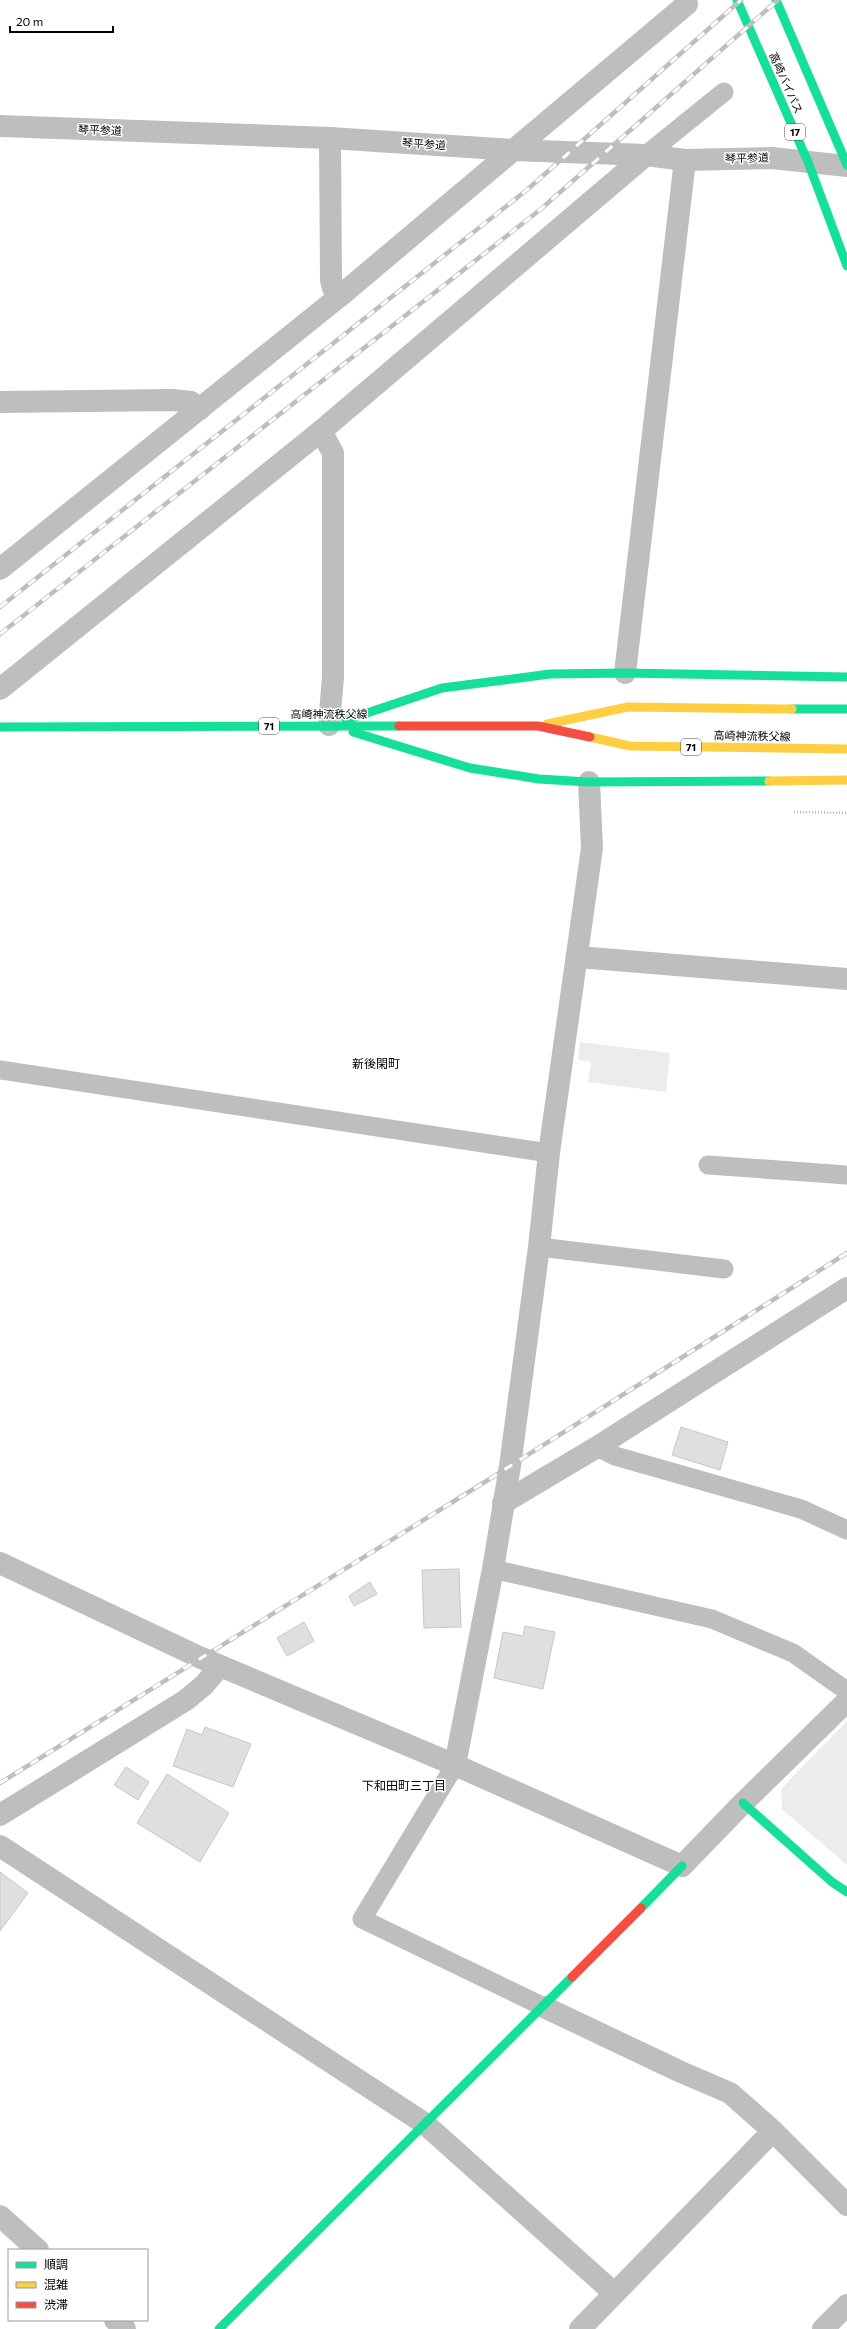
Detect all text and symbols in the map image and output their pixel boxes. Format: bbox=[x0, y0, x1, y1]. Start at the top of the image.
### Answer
scale bar bbox=[10, 8, 113, 34]
text: 20 m bbox=[16, 14, 43, 28]
street label: 高崎バイパス bbox=[767, 50, 806, 115]
street label: 琴平参道 bbox=[78, 122, 122, 137]
road number: 17 bbox=[785, 124, 805, 140]
street label: 琴平参道 bbox=[402, 135, 446, 152]
street label: 琴平参道 bbox=[725, 151, 769, 164]
street label: 高崎神流秩父線 bbox=[291, 707, 368, 720]
road number: 71 bbox=[259, 718, 279, 734]
street label: 高崎神流秩父線 bbox=[713, 728, 791, 743]
road number: 71 bbox=[681, 739, 701, 755]
district label: 新後閑町 bbox=[352, 1056, 400, 1070]
district label: 下和田町三丁目 bbox=[362, 1778, 446, 1792]
legend bbox=[8, 2249, 148, 2321]
text: 順調 bbox=[44, 2257, 68, 2271]
text: 混雑 bbox=[44, 2277, 68, 2291]
text: 渋滞 bbox=[44, 2297, 68, 2311]

